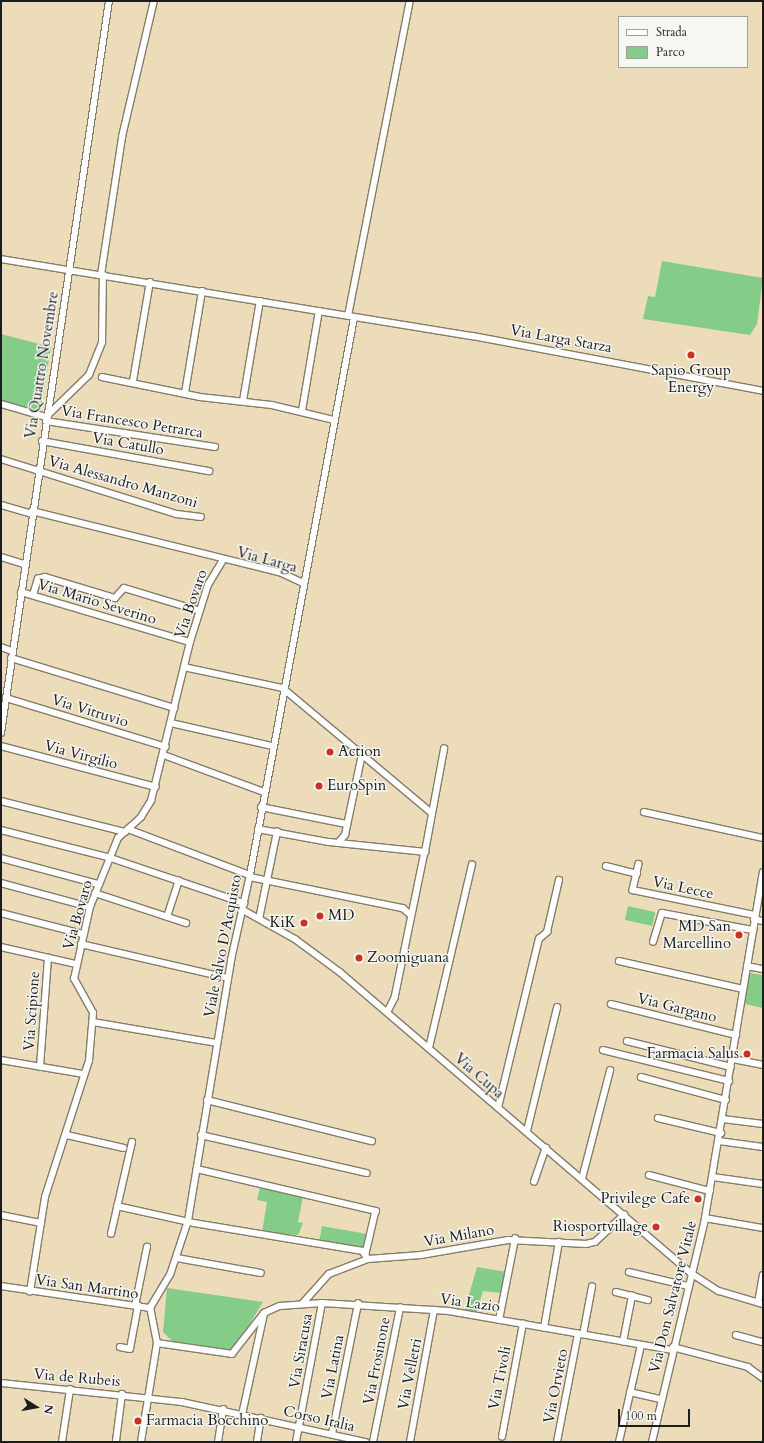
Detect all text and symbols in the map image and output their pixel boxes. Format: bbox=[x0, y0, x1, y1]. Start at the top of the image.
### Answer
legend bbox=[618, 16, 748, 68]
text: Strada bbox=[656, 24, 687, 40]
text: Parco bbox=[656, 44, 685, 60]
street label: Via Quattro Novembre bbox=[21, 290, 63, 440]
street label: Via Larga Starza bbox=[509, 321, 613, 357]
marker: Sapio Group Energy bbox=[686, 350, 696, 360]
place label: Sapio Group Energy bbox=[651, 361, 731, 396]
street label: Via Francesco Petrarca bbox=[60, 402, 204, 442]
street label: Via Catullo bbox=[91, 429, 165, 459]
street label: Via Alessandro Manzoni bbox=[46, 452, 200, 512]
street label: Via Larga bbox=[235, 543, 299, 577]
street label: Via Bovaro bbox=[171, 567, 211, 641]
street label: Via Mario Severino bbox=[35, 575, 159, 629]
street label: Via Vitruvio bbox=[49, 691, 131, 731]
street label: Via Virgilio bbox=[42, 737, 120, 773]
place label: Action bbox=[338, 743, 381, 761]
marker: Action bbox=[325, 747, 335, 757]
place label: EuroSpin bbox=[327, 777, 386, 795]
marker: EuroSpin bbox=[314, 781, 324, 791]
street label: Viale Salvo D'Acquisto bbox=[200, 873, 246, 1019]
street label: Via Lecce bbox=[651, 873, 715, 903]
street label: Via Bovaro bbox=[59, 878, 97, 952]
place label: MD bbox=[328, 907, 354, 925]
marker: MD bbox=[315, 911, 325, 921]
place label: KiK bbox=[269, 914, 296, 932]
place label: MD San Marcellino bbox=[663, 917, 731, 952]
marker: KiK bbox=[299, 918, 309, 928]
marker: MD San Marcellino bbox=[734, 930, 744, 940]
place label: Zoomiguana bbox=[367, 949, 449, 967]
marker: Zoomiguana bbox=[354, 953, 364, 963]
street label: Via Scipione bbox=[20, 970, 44, 1052]
street label: Via Gargano bbox=[635, 989, 719, 1027]
place label: Farmacia Salus bbox=[647, 1045, 739, 1063]
marker: Farmacia Salus bbox=[742, 1049, 752, 1059]
street label: Via Cupa bbox=[450, 1050, 508, 1102]
place label: Privilege Cafe bbox=[600, 1190, 690, 1208]
marker: Privilege Cafe bbox=[693, 1194, 703, 1204]
place label: Riosportvillage bbox=[553, 1218, 648, 1236]
street label: Via Don Salvatore Vitale bbox=[645, 1219, 701, 1375]
street label: Via Milano bbox=[422, 1221, 496, 1251]
marker: Riosportvillage bbox=[651, 1222, 661, 1232]
street label: Via San Martino bbox=[34, 1271, 140, 1303]
street label: Via Lazio bbox=[439, 1290, 501, 1316]
street label: Via Siracusa bbox=[286, 1312, 316, 1390]
street label: Via Frosinone bbox=[360, 1316, 394, 1406]
street label: Via Latina bbox=[318, 1333, 348, 1401]
street label: Via Velletri bbox=[394, 1337, 426, 1411]
street label: Via Tivoli bbox=[485, 1345, 515, 1411]
street label: Via Orvieto bbox=[540, 1347, 572, 1425]
street label: Via de Rubeis bbox=[33, 1365, 121, 1391]
north arrow bbox=[16, 1387, 56, 1427]
scale bar bbox=[620, 1401, 692, 1427]
street label: Corso Italia bbox=[281, 1402, 357, 1436]
text: N bbox=[40, 1403, 57, 1415]
text: 100 m bbox=[625, 1408, 657, 1424]
place label: Farmacia Bocchino bbox=[146, 1412, 268, 1430]
marker: Farmacia Bocchino bbox=[133, 1416, 143, 1426]

